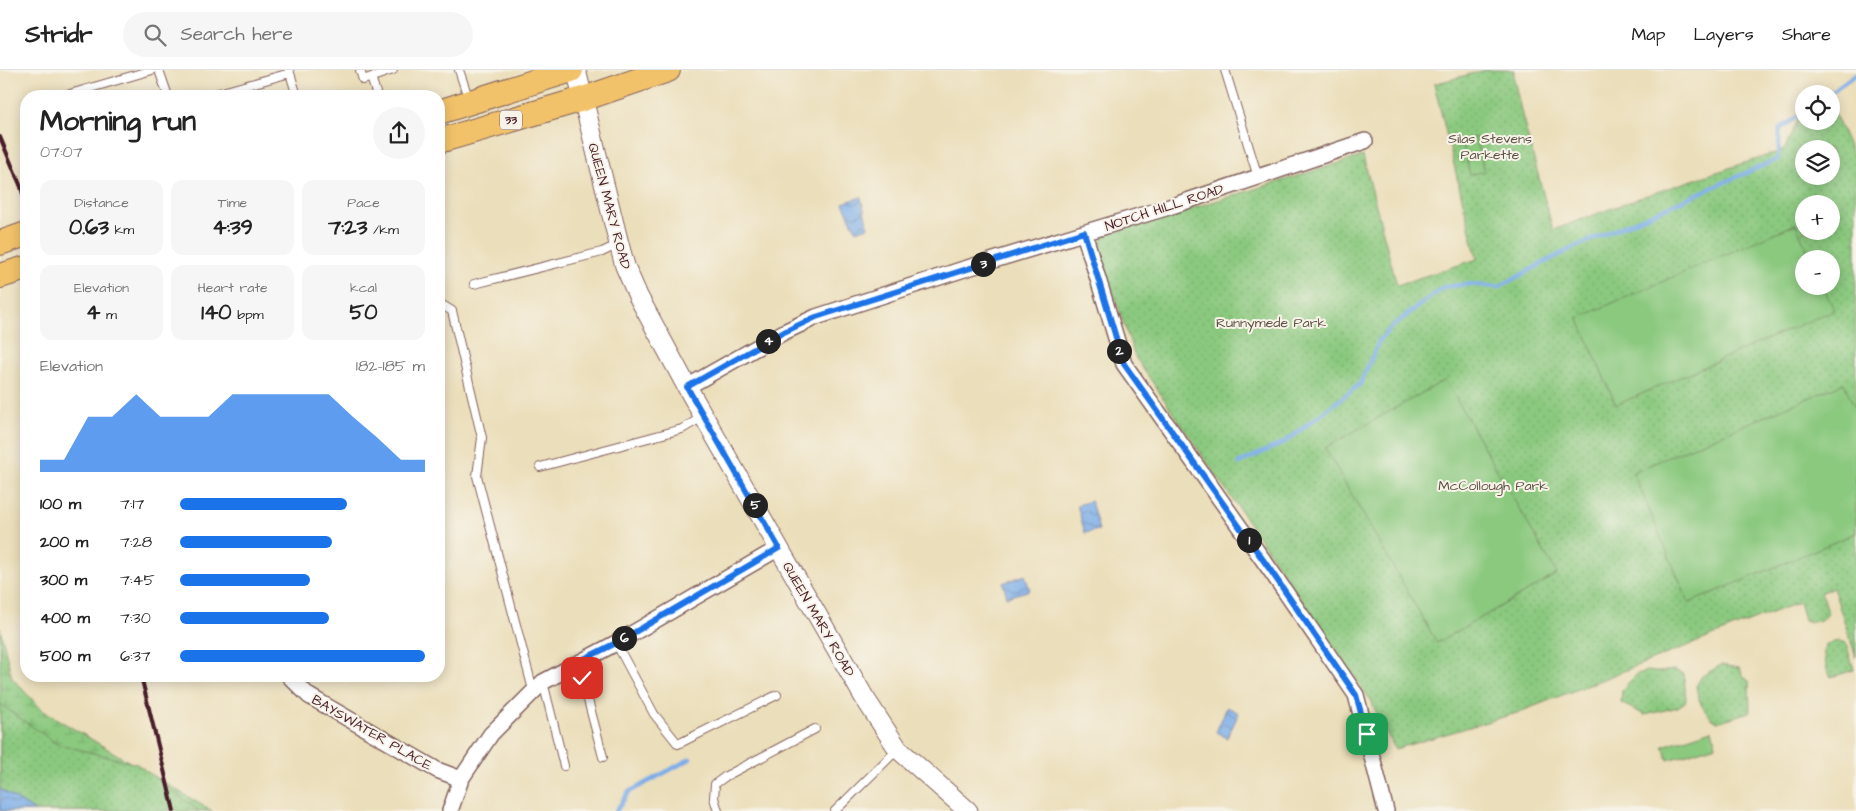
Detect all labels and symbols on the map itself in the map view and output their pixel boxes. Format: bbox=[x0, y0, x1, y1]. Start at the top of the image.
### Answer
road number: 33 bbox=[500, 110, 522, 130]
park label: Silas Stevens Parkette bbox=[1448, 129, 1532, 165]
street label: QUEEN MARY ROAD bbox=[583, 141, 635, 272]
street label: NOTCH HILL ROAD bbox=[1102, 179, 1226, 237]
pin: 3 bbox=[970, 252, 996, 276]
park label: Runnymede Park bbox=[1216, 313, 1326, 333]
pin: 4 bbox=[756, 328, 780, 354]
pin: 2 bbox=[1106, 338, 1132, 364]
park label: McCollough Park bbox=[1438, 476, 1548, 496]
pin: 5 bbox=[742, 492, 768, 518]
pin: 1 bbox=[1236, 528, 1262, 552]
street label: QUEEN MARY ROAD bbox=[777, 558, 859, 681]
pin: 6 bbox=[612, 626, 636, 650]
pin bbox=[561, 657, 603, 699]
street label: BAYSWATER PLACE bbox=[308, 690, 436, 776]
pin bbox=[1346, 713, 1388, 755]

